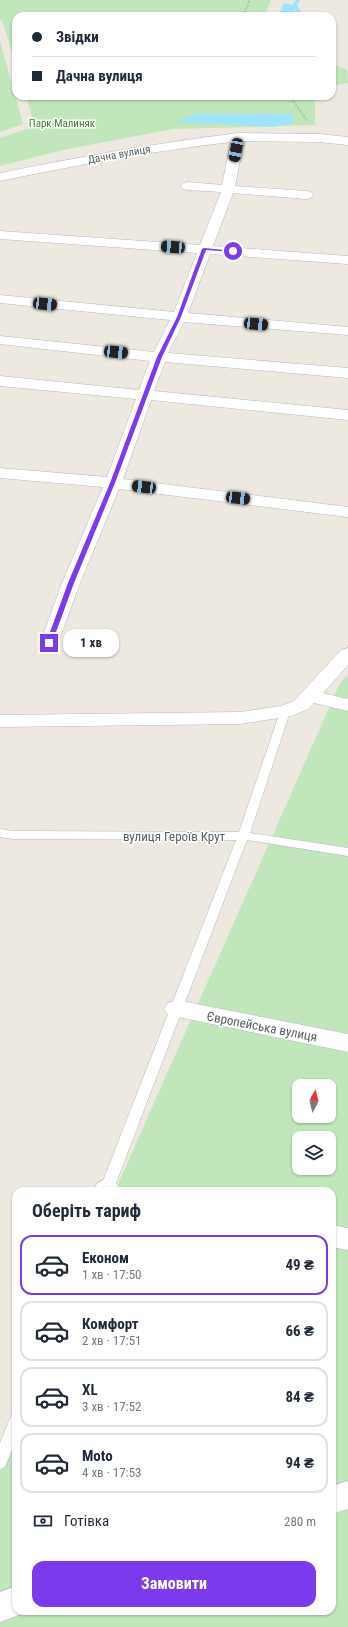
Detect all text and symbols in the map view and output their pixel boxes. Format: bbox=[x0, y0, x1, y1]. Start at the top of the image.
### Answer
text: Звідки bbox=[56, 28, 99, 46]
text: Дачна вулиця bbox=[56, 67, 143, 85]
park label: Парк Малиняк bbox=[29, 117, 96, 130]
car bbox=[228, 137, 244, 163]
street label: Дачна вулиця bbox=[87, 143, 151, 166]
car bbox=[161, 240, 185, 254]
route start bbox=[224, 242, 242, 260]
car bbox=[32, 297, 58, 311]
car bbox=[244, 317, 268, 331]
car bbox=[103, 345, 129, 359]
car bbox=[131, 480, 157, 494]
car bbox=[225, 491, 251, 505]
callout: 1 хв bbox=[63, 629, 119, 657]
route end bbox=[40, 634, 58, 652]
text: 1 хв bbox=[80, 635, 102, 650]
street label: вулиця Героїв Крут bbox=[123, 829, 226, 844]
street label: Європейська вулиця bbox=[205, 1008, 318, 1045]
north arrow bbox=[292, 1079, 336, 1123]
map controls bbox=[292, 1079, 336, 1175]
button: layers bbox=[292, 1131, 336, 1175]
text: Оберіть тариф bbox=[32, 1200, 141, 1221]
icon: car bbox=[34, 1247, 70, 1283]
text: Економ bbox=[82, 1249, 129, 1267]
text: 49 ₴ bbox=[285, 1256, 314, 1274]
text: 1 хв · 17:50 bbox=[82, 1267, 142, 1282]
icon: car bbox=[34, 1313, 70, 1349]
text: Комфорт bbox=[82, 1315, 139, 1333]
text: 66 ₴ bbox=[285, 1322, 314, 1340]
text: 2 хв · 17:51 bbox=[82, 1333, 142, 1348]
icon: car bbox=[34, 1379, 70, 1415]
text: XL bbox=[82, 1381, 98, 1399]
text: 84 ₴ bbox=[285, 1388, 314, 1406]
text: 3 хв · 17:52 bbox=[82, 1399, 142, 1414]
icon: car bbox=[34, 1445, 70, 1481]
text: Moto bbox=[82, 1447, 113, 1465]
text: 94 ₴ bbox=[285, 1454, 314, 1472]
text: 4 хв · 17:53 bbox=[82, 1465, 142, 1480]
icon: cash bbox=[32, 1510, 54, 1532]
text: Готівка bbox=[64, 1512, 109, 1530]
text: 280 m bbox=[284, 1514, 316, 1529]
button: Замовити bbox=[32, 1561, 316, 1607]

